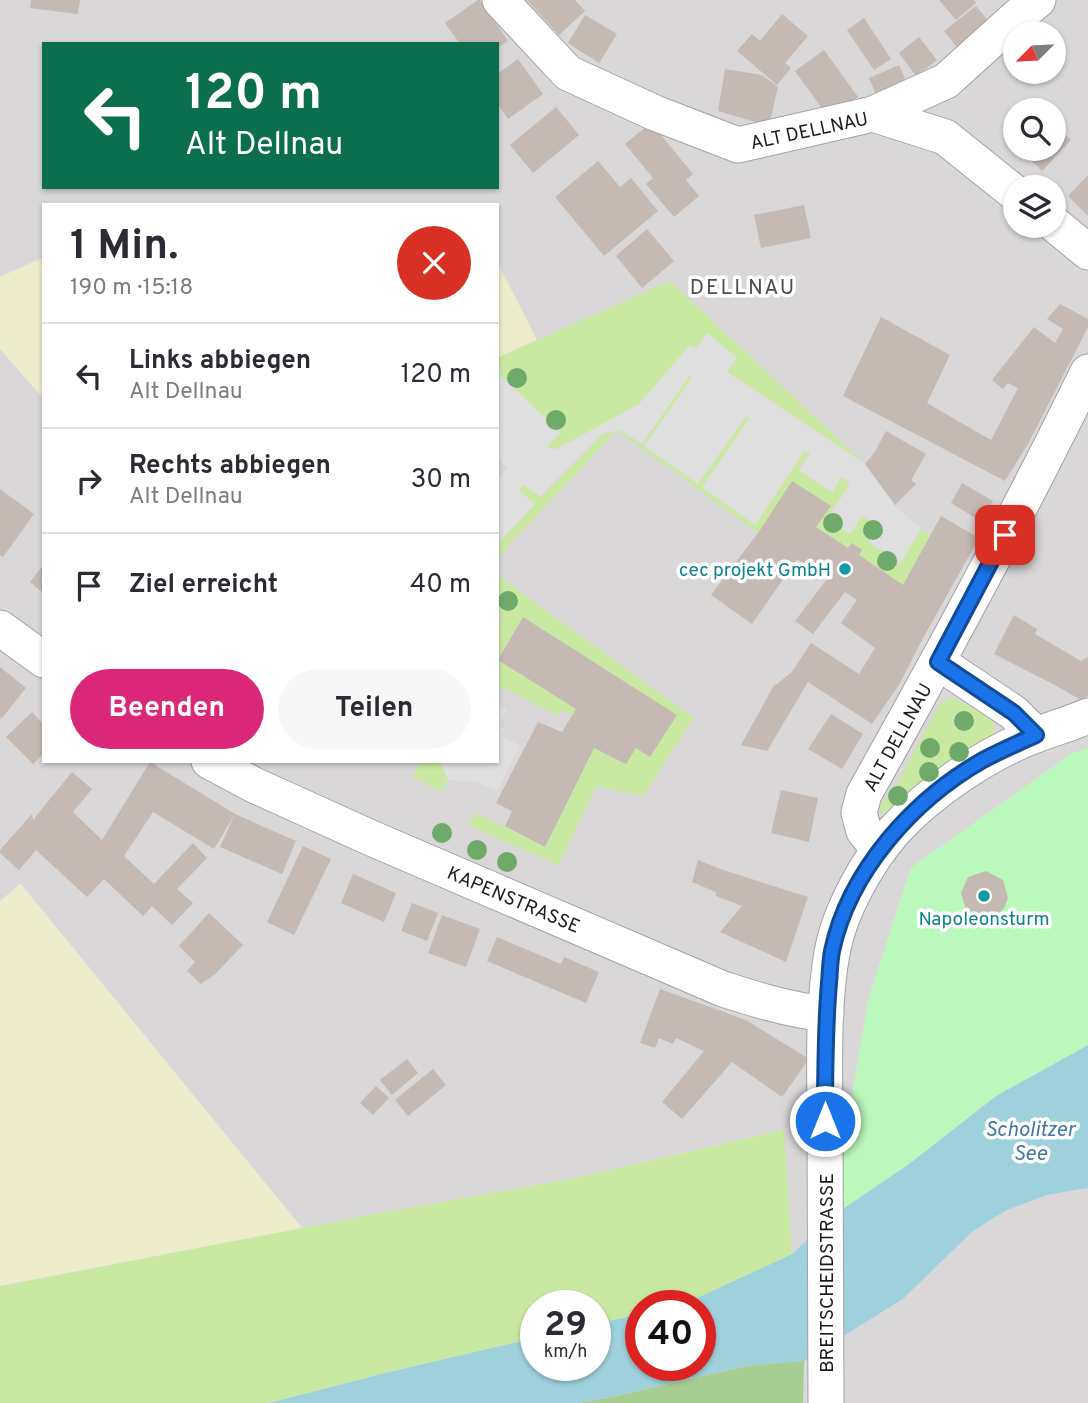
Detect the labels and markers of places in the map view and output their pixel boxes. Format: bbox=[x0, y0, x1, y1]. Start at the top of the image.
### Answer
pin bbox=[975, 505, 1035, 565]
place label: cec projekt GmbH bbox=[679, 559, 831, 583]
marker: cec projekt GmbH bbox=[837, 561, 853, 577]
marker: Napoleonsturm bbox=[976, 888, 992, 904]
place label: Napoleonsturm bbox=[918, 908, 1050, 932]

